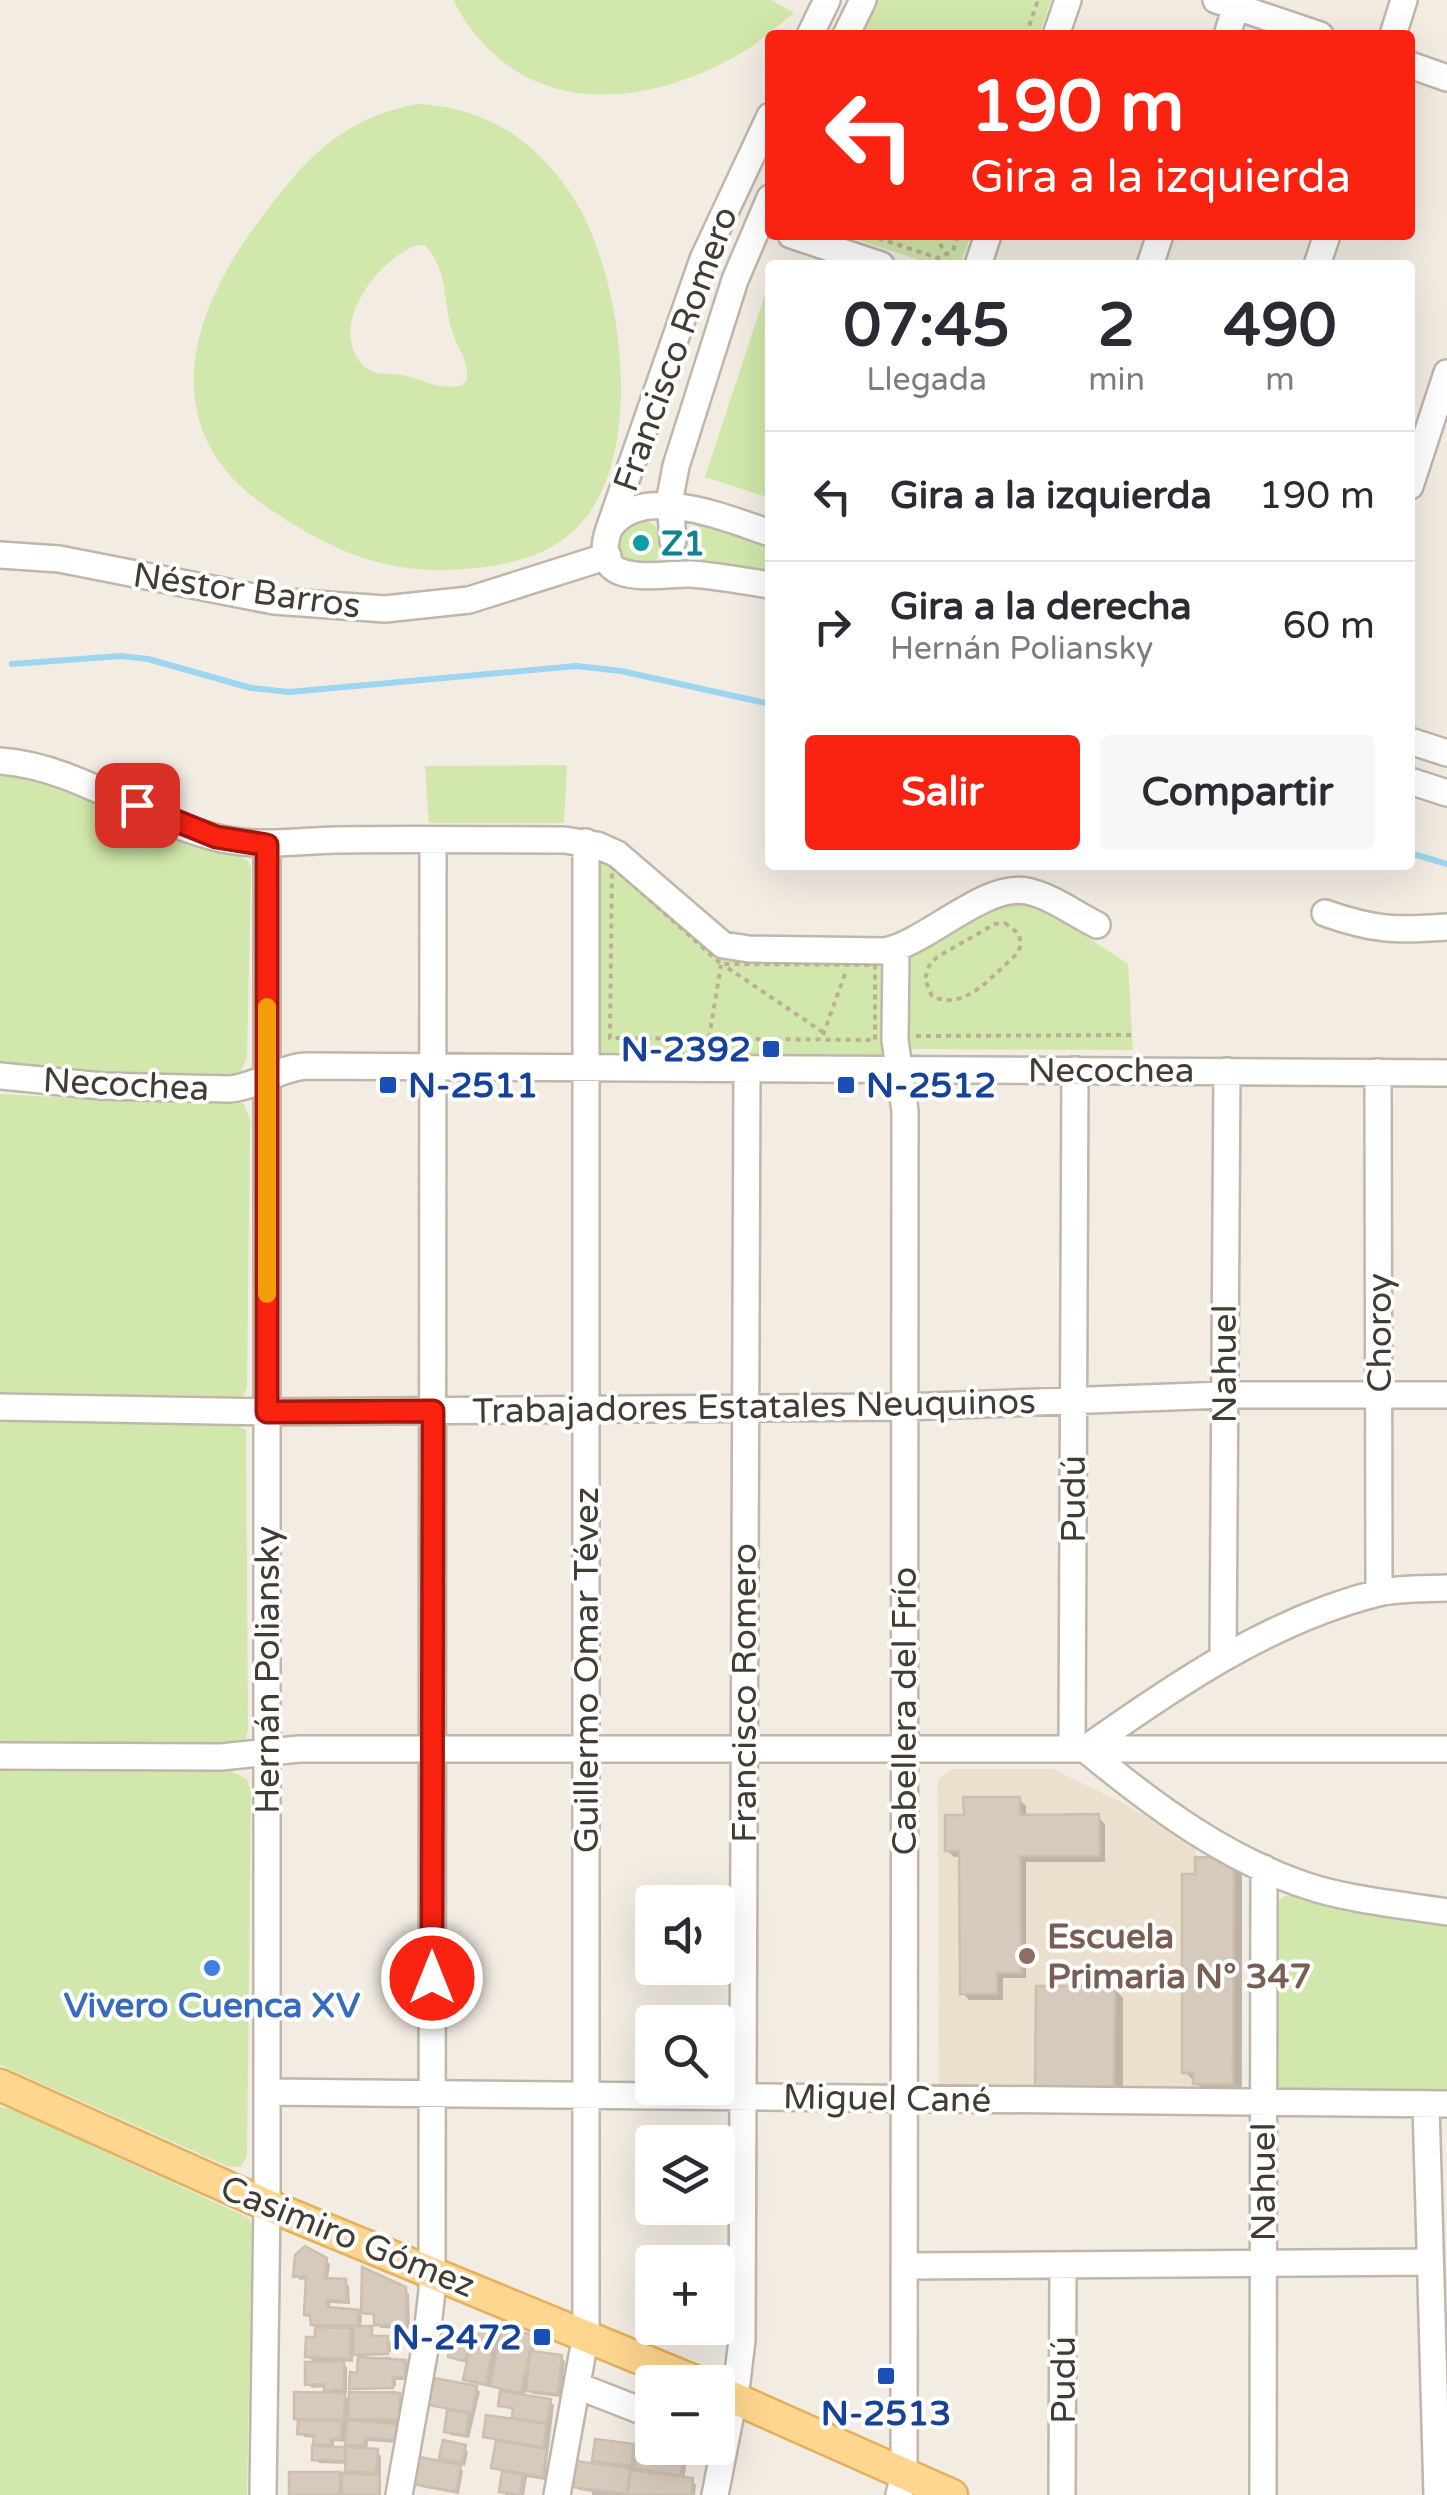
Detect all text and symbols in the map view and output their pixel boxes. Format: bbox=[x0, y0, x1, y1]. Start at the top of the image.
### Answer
text: 190 m bbox=[970, 66, 1184, 150]
icon: left bbox=[805, 70, 935, 200]
text: Gira a la izquierda bbox=[970, 151, 1351, 205]
street label: Francisco Romero bbox=[605, 201, 747, 498]
text: 07:45 bbox=[843, 290, 1010, 362]
text: 2 bbox=[1098, 290, 1135, 362]
text: 490 bbox=[1223, 290, 1337, 362]
text: Llegada bbox=[866, 361, 987, 399]
text: min bbox=[1088, 361, 1145, 399]
text: m bbox=[1265, 361, 1295, 399]
icon: left bbox=[805, 469, 860, 524]
text: Gira a la izquierda bbox=[890, 473, 1212, 519]
text: 190 m bbox=[1259, 473, 1375, 519]
place label: Z1 bbox=[661, 523, 705, 565]
marker: Z1 bbox=[630, 532, 652, 554]
street label: Néstor Barros bbox=[130, 554, 363, 628]
text: Gira a la derecha bbox=[890, 584, 1192, 630]
icon: right bbox=[805, 599, 860, 654]
text: 60 m bbox=[1283, 603, 1375, 649]
text: Hernán Poliansky bbox=[890, 630, 1153, 668]
button: Salir bbox=[805, 735, 1080, 850]
button: Compartir bbox=[1100, 735, 1375, 850]
pin bbox=[95, 763, 180, 848]
icon: arrive bbox=[110, 778, 165, 833]
place label: N-2392 bbox=[621, 1029, 751, 1071]
marker: N-2392 bbox=[760, 1038, 782, 1060]
street label: Necochea bbox=[1028, 1050, 1194, 1092]
street label: Necochea bbox=[42, 1060, 210, 1110]
place label: N-2511 bbox=[408, 1065, 538, 1107]
place label: N-2512 bbox=[866, 1065, 996, 1107]
marker: N-2511 bbox=[377, 1074, 399, 1096]
marker: N-2512 bbox=[835, 1074, 857, 1096]
street label: Choroy bbox=[1359, 1273, 1401, 1393]
street label: Nahuel bbox=[1204, 1305, 1246, 1423]
street label: Trabajadores Estatales Neuquinos bbox=[472, 1381, 1036, 1433]
street label: Pudú bbox=[1053, 1455, 1095, 1543]
street label: Guillermo Omar Tévez bbox=[566, 1487, 608, 1853]
street label: Hernán Poliansky bbox=[247, 1526, 289, 1814]
street label: Francisco Romero bbox=[724, 1543, 766, 1843]
street label: Cabellera del Frío bbox=[884, 1567, 926, 1855]
map controls bbox=[635, 1885, 735, 2465]
button: sound bbox=[635, 1885, 735, 1985]
place label: Escuela Primaria N° 347 bbox=[1047, 1916, 1311, 1998]
position arrow bbox=[380, 1926, 484, 2030]
marker: Escuela Primaria N° 347 bbox=[1016, 1945, 1038, 1967]
marker: Vivero Cuenca XV bbox=[201, 1957, 223, 1979]
place label: Vivero Cuenca XV bbox=[64, 1985, 361, 2027]
button: search bbox=[635, 2005, 735, 2105]
street label: Miguel Cané bbox=[782, 2076, 991, 2122]
street label: Nahuel bbox=[1243, 2123, 1285, 2241]
button: layers bbox=[635, 2125, 735, 2225]
street label: Casimiro Gómez bbox=[214, 2167, 481, 2307]
button: + bbox=[635, 2245, 735, 2345]
place label: N-2472 bbox=[392, 2317, 522, 2359]
marker: N-2472 bbox=[531, 2326, 553, 2348]
street label: Pudú bbox=[1043, 2336, 1085, 2424]
button: − bbox=[635, 2365, 735, 2465]
marker: N-2513 bbox=[875, 2365, 897, 2387]
place label: N-2513 bbox=[821, 2393, 951, 2435]

